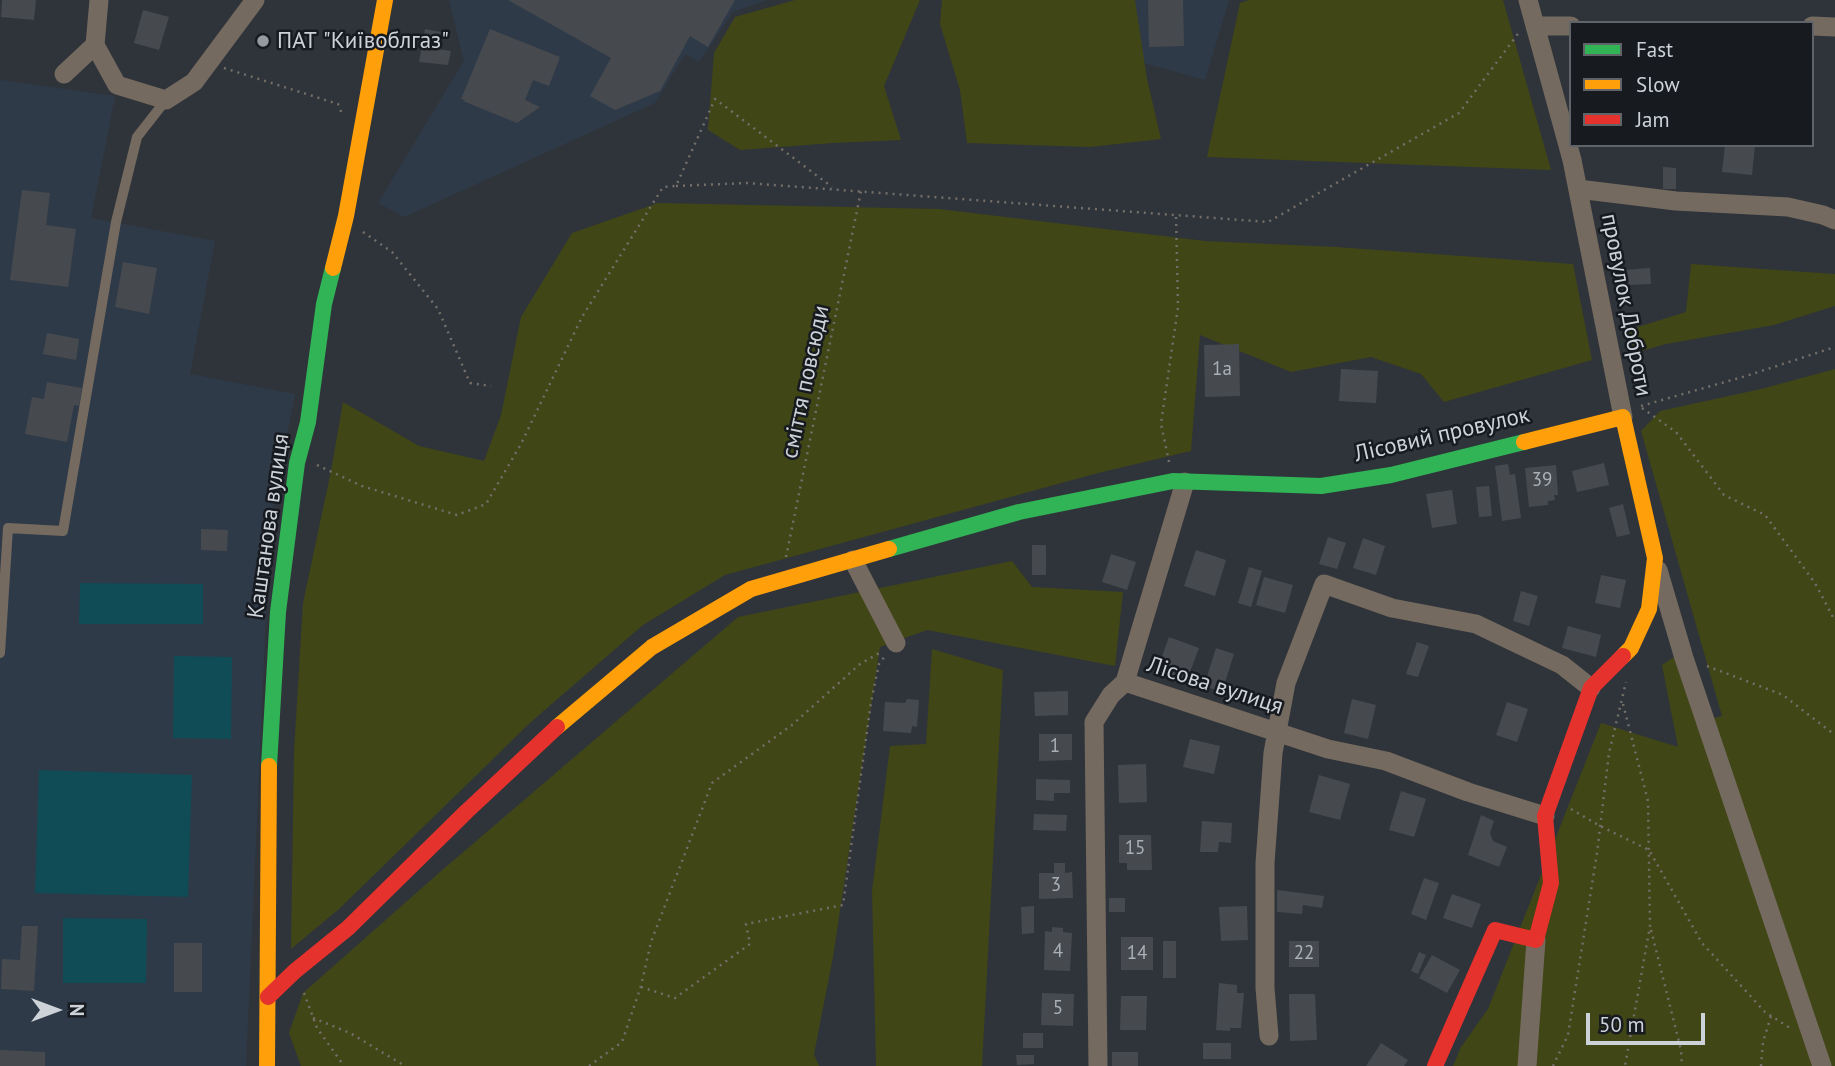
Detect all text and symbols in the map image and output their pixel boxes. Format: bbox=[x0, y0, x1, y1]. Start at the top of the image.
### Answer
legend bbox=[1569, 21, 1814, 147]
place label: ПАТ "Київоблгаз" bbox=[277, 27, 449, 55]
marker: ПАТ "Київоблгаз" bbox=[255, 33, 271, 49]
text: Fast bbox=[1636, 36, 1673, 63]
text: Slow bbox=[1636, 71, 1680, 98]
text: Jam bbox=[1636, 106, 1670, 133]
street label: провулок Доброти bbox=[1595, 211, 1657, 399]
street label: сміття повсюди bbox=[776, 303, 836, 461]
house number: 1а bbox=[1212, 359, 1232, 381]
street label: Лісовий провулок bbox=[1352, 401, 1532, 469]
street label: Каштанова вулиця bbox=[242, 432, 296, 620]
house number: 39 bbox=[1532, 470, 1552, 492]
street label: Лісова вулиця bbox=[1144, 651, 1286, 721]
house number: 1 bbox=[1050, 736, 1060, 758]
house number: 15 bbox=[1125, 838, 1145, 860]
house number: 3 bbox=[1051, 875, 1061, 897]
house number: 4 bbox=[1053, 941, 1063, 963]
house number: 14 bbox=[1127, 943, 1147, 965]
house number: 22 bbox=[1294, 943, 1314, 965]
north arrow bbox=[21, 975, 91, 1045]
house number: 5 bbox=[1053, 998, 1063, 1020]
scale bar bbox=[1590, 1000, 1709, 1044]
text: N bbox=[65, 1004, 89, 1016]
text: 50 m bbox=[1599, 1011, 1645, 1038]

